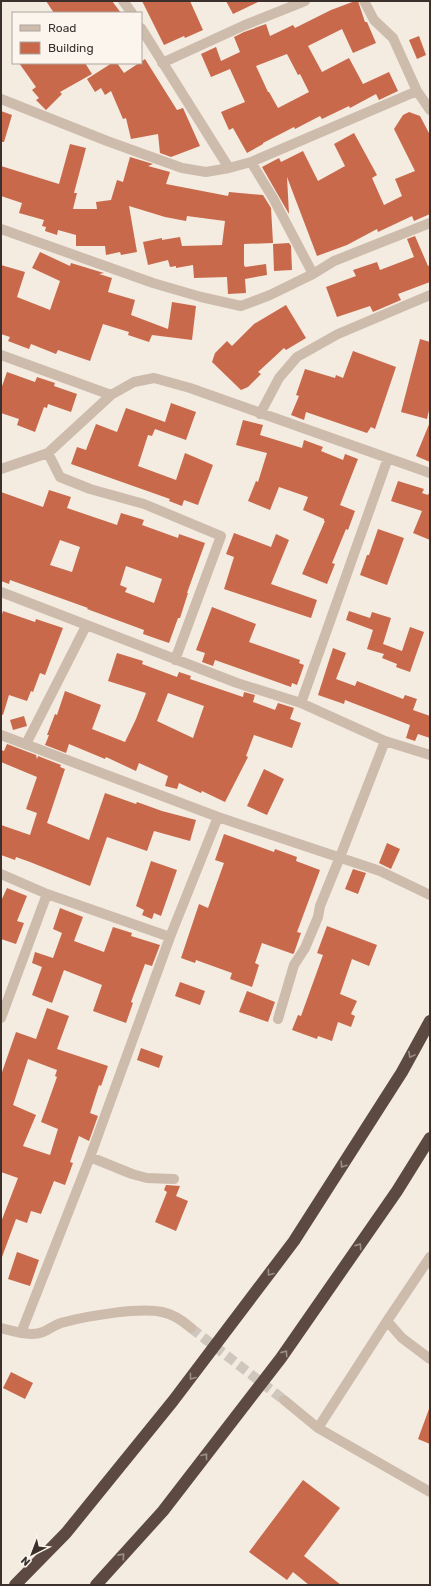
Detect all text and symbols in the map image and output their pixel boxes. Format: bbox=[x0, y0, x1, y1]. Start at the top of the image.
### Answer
legend bbox=[12, 12, 142, 64]
text: Road bbox=[48, 21, 76, 35]
text: Building bbox=[48, 41, 94, 55]
one-way arrow bbox=[409, 1051, 416, 1058]
one-way arrow bbox=[340, 1161, 347, 1168]
one-way arrow bbox=[354, 1243, 362, 1250]
one-way arrow bbox=[268, 1268, 275, 1275]
one-way arrow bbox=[280, 1350, 288, 1357]
one-way arrow bbox=[189, 1372, 196, 1379]
one-way arrow bbox=[201, 1454, 208, 1461]
north arrow bbox=[12, 1534, 52, 1574]
one-way arrow bbox=[118, 1553, 125, 1561]
text: N bbox=[18, 1554, 33, 1569]

